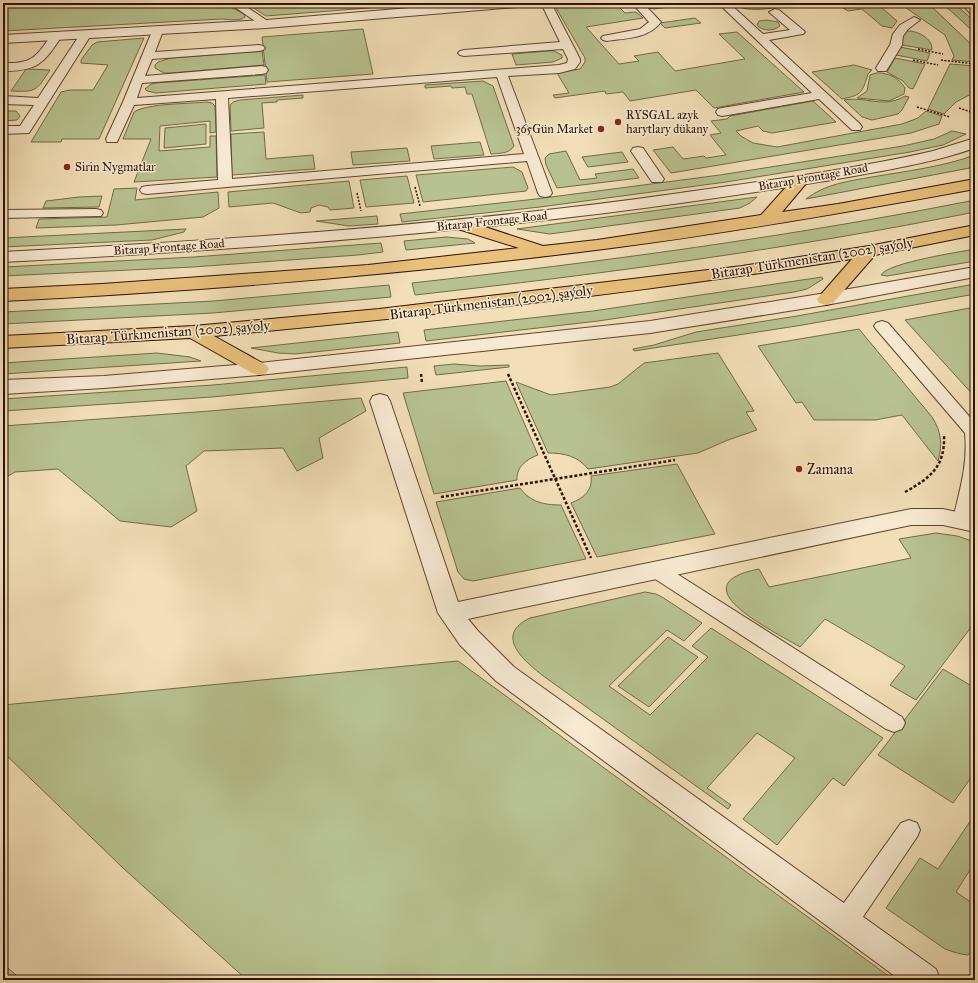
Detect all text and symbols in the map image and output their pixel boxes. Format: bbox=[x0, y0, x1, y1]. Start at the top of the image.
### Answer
place label: RYSGAL azyk harytlary dükany bbox=[626, 108, 708, 136]
marker: RYSGAL azyk harytlary dükany bbox=[613, 117, 623, 127]
place label: 365Gün Market bbox=[516, 122, 594, 136]
marker: 365Gün Market bbox=[596, 124, 606, 134]
place label: Sirin Nygmatlar bbox=[75, 160, 156, 175]
street label: Bitarap Frontage Road bbox=[757, 160, 869, 195]
marker: Sirin Nygmatlar bbox=[62, 162, 72, 172]
street label: Bitarap Frontage Road bbox=[436, 208, 548, 235]
street label: Bitarap Türkmenistan (2002) şaýoly bbox=[710, 234, 915, 284]
street label: Bitarap Frontage Road bbox=[113, 236, 225, 259]
street label: Bitarap Türkmenistan (2002) şaýoly bbox=[388, 282, 594, 324]
street label: Bitarap Türkmenistan (2002) şaýoly bbox=[65, 317, 271, 349]
place label: Zamana bbox=[807, 461, 853, 478]
marker: Zamana bbox=[794, 464, 804, 474]

